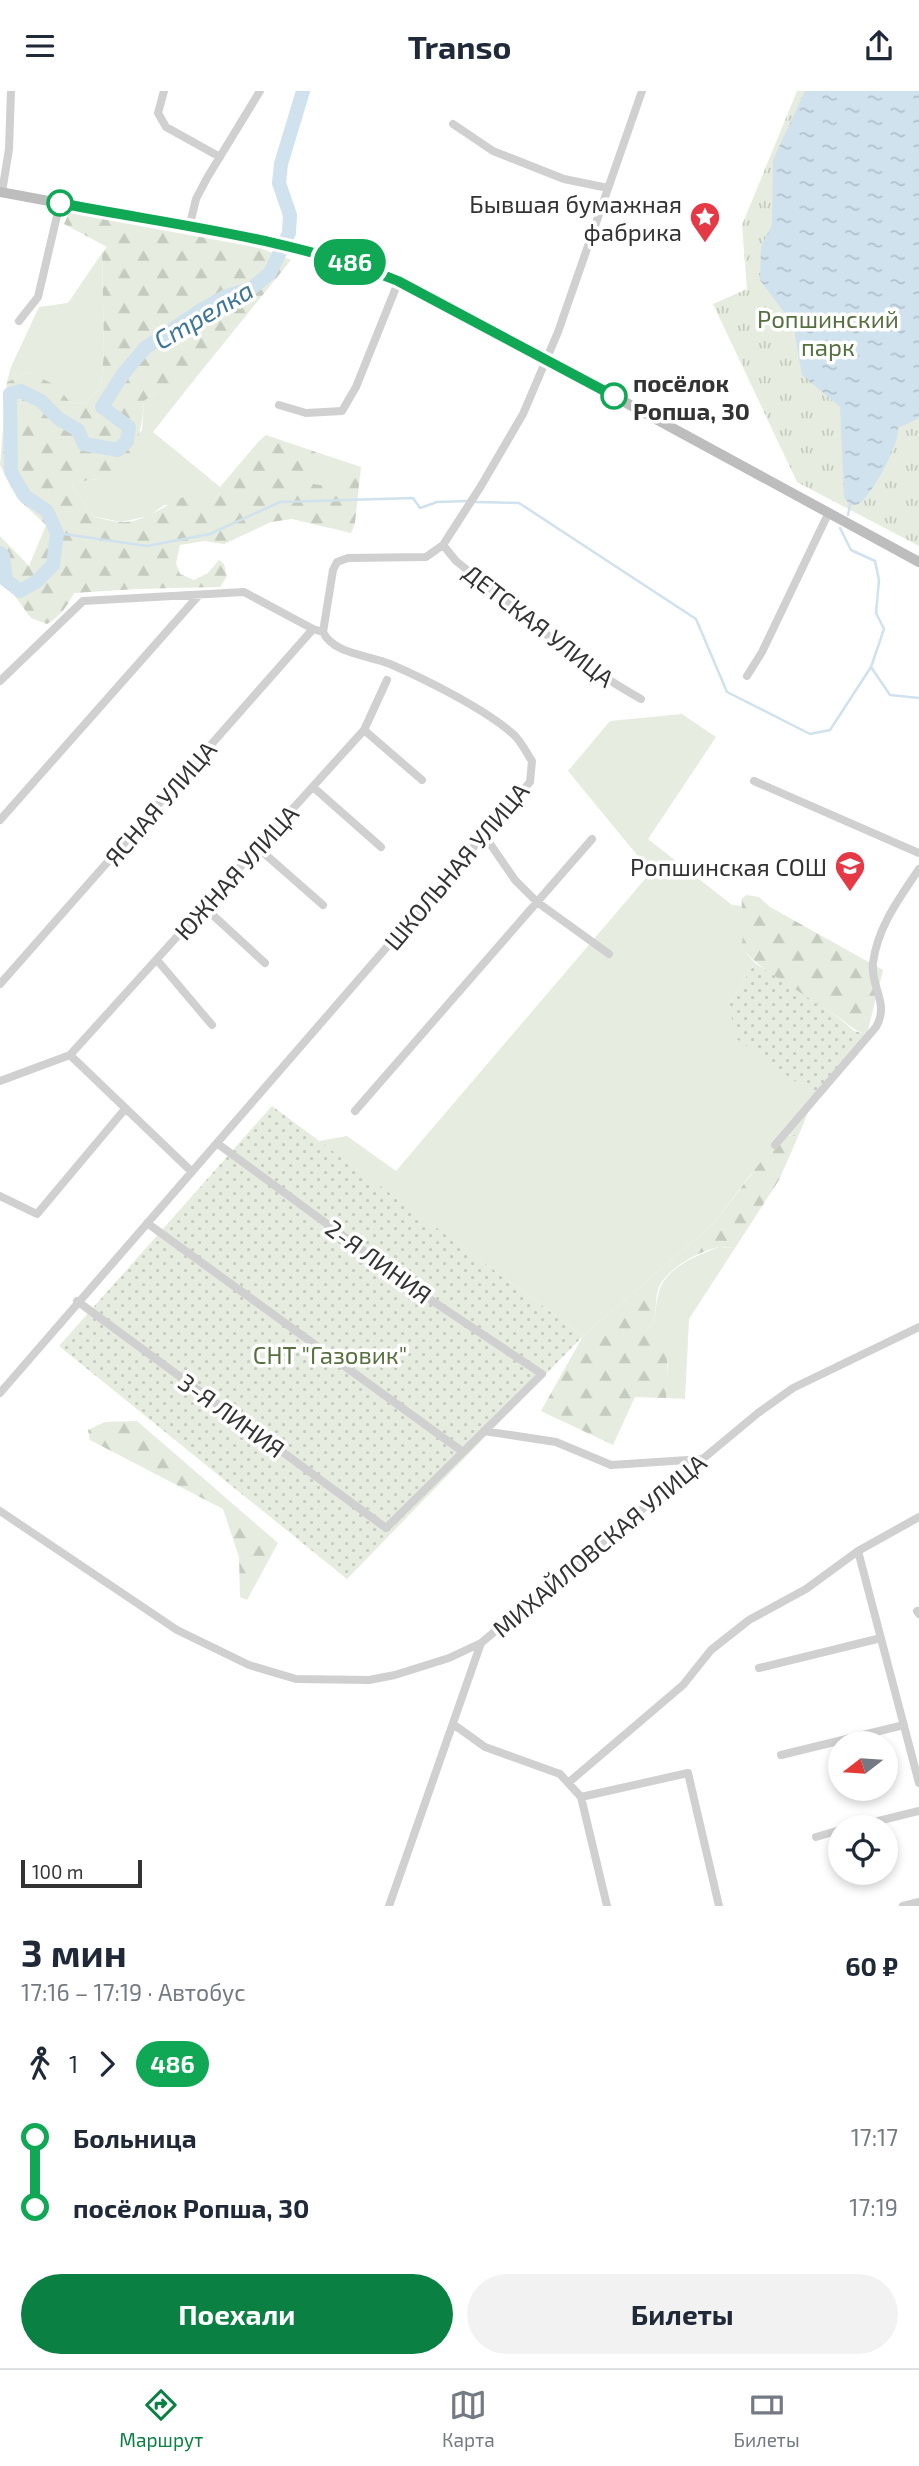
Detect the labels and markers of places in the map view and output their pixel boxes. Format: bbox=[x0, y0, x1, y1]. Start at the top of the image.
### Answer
place label: Бывшая бумажная фабрика bbox=[469, 189, 682, 246]
unlabelled marker bbox=[47, 190, 73, 216]
place icon: Бывшая бумажная фабрика bbox=[688, 200, 722, 244]
place label: посёлок Ропша, 30 bbox=[633, 368, 750, 425]
marker: посёлок Ропша, 30 bbox=[601, 383, 627, 409]
school or university icon: Ропшинская СОШ bbox=[833, 849, 867, 893]
place label: Ропшинская СОШ bbox=[630, 852, 827, 881]

